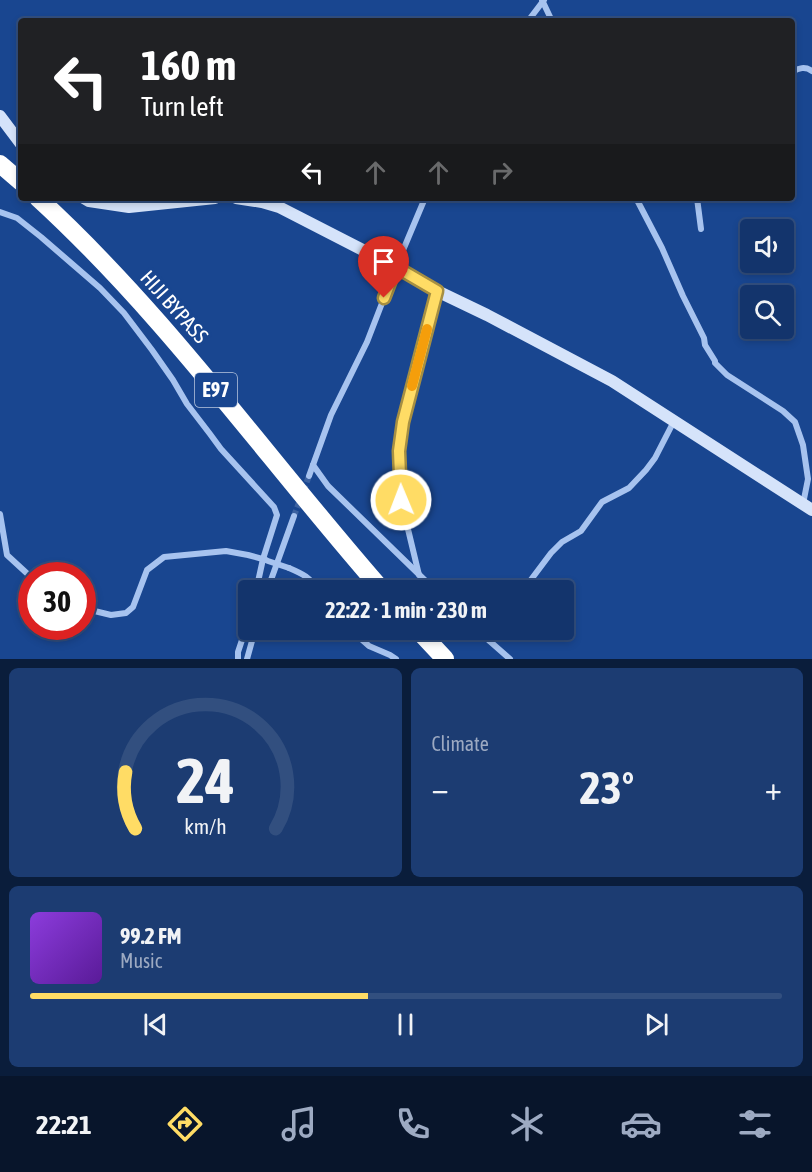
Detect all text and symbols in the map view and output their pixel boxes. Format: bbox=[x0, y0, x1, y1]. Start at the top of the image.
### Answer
text: 160 m bbox=[141, 41, 236, 89]
icon: left bbox=[42, 42, 120, 120]
text: Turn left bbox=[141, 91, 224, 122]
icon: left bbox=[296, 156, 329, 189]
icon: ahead bbox=[359, 156, 392, 189]
icon: ahead bbox=[422, 156, 455, 189]
icon: right bbox=[485, 156, 518, 189]
map controls bbox=[740, 219, 794, 339]
button: sound bbox=[740, 219, 794, 273]
pin bbox=[358, 236, 409, 298]
icon: arrive bbox=[367, 245, 400, 278]
street label: HIJI BYPASS bbox=[136, 265, 214, 348]
button: search bbox=[740, 285, 794, 339]
road number: E97 bbox=[195, 373, 237, 407]
position arrow bbox=[369, 468, 433, 532]
speed limit sign: 30 bbox=[18, 562, 96, 640]
text: 22:22 · 1 min · 230 m bbox=[325, 597, 487, 623]
text: Climate bbox=[432, 732, 489, 755]
text: 24 bbox=[176, 745, 235, 816]
text: 23° bbox=[579, 762, 634, 814]
text: − bbox=[432, 769, 449, 807]
text: + bbox=[765, 769, 782, 807]
text: km/h bbox=[184, 815, 227, 840]
text: 99.2 FM bbox=[120, 923, 182, 949]
text: Music bbox=[120, 949, 162, 972]
icon: previous bbox=[139, 1008, 172, 1041]
icon: pause bbox=[389, 1008, 422, 1041]
icon: next bbox=[640, 1008, 673, 1041]
icon: directions bbox=[164, 1103, 206, 1145]
icon: music bbox=[278, 1103, 320, 1145]
icon: phone bbox=[392, 1103, 434, 1145]
icon: climate bbox=[506, 1103, 548, 1145]
icon: car bbox=[620, 1103, 662, 1145]
icon: filters bbox=[734, 1103, 776, 1145]
text: 22:21 bbox=[36, 1109, 92, 1140]

